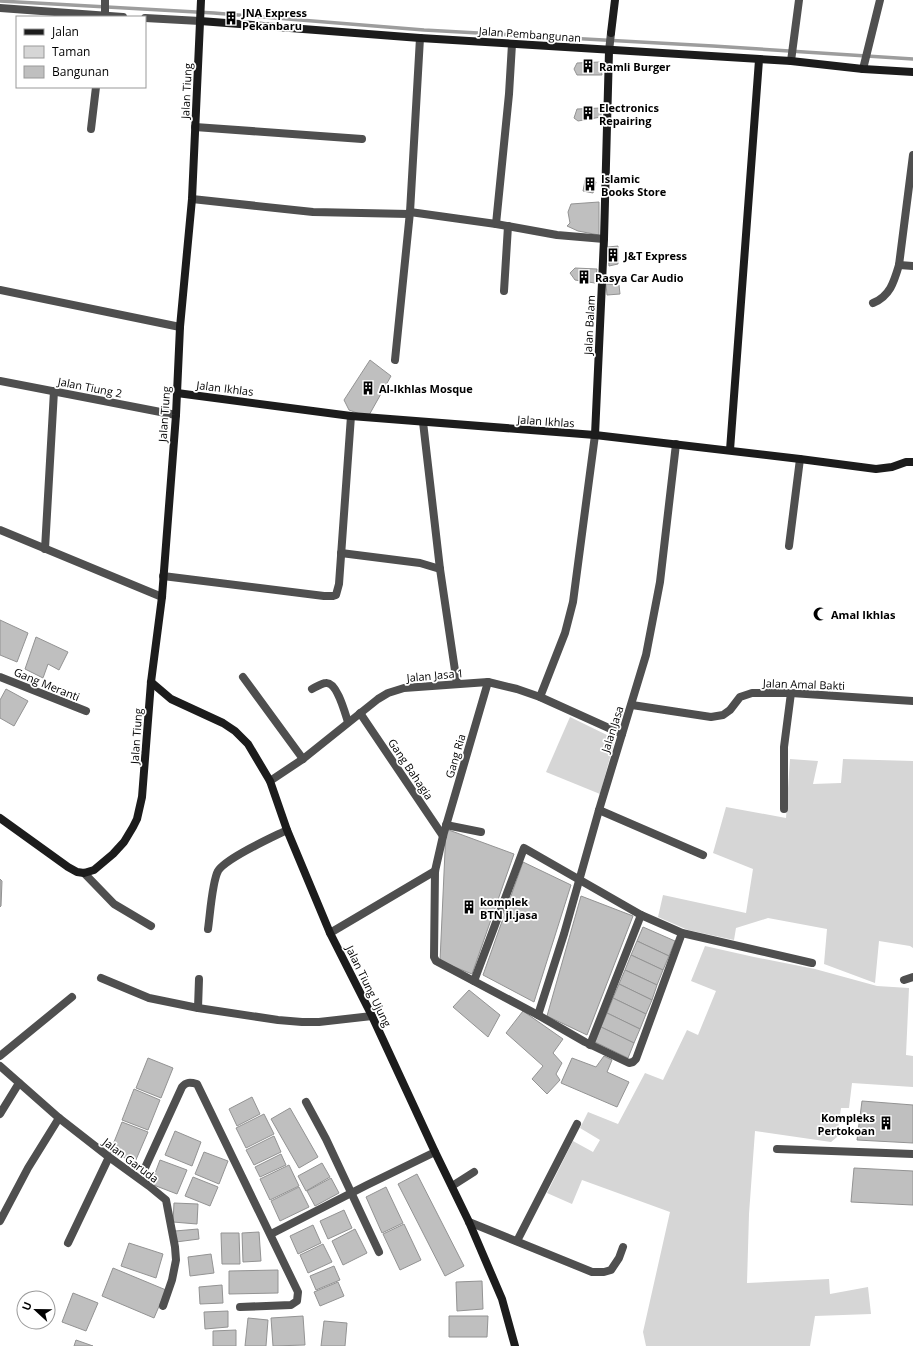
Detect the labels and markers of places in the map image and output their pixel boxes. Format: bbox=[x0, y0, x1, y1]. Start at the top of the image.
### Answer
place label: JNA Express Pekanbaru bbox=[241, 5, 307, 33]
building icon: JNA Express Pekanbaru bbox=[223, 10, 239, 26]
building icon: Ramli Burger bbox=[580, 58, 596, 74]
place label: Ramli Burger bbox=[599, 59, 671, 74]
place label: Electronics Repairing bbox=[599, 100, 659, 128]
building icon: Electronics Repairing bbox=[580, 105, 596, 121]
place label: Islamic Books Store bbox=[601, 171, 667, 199]
building icon: Islamic Books Store bbox=[582, 176, 598, 192]
building icon: J&T Express bbox=[605, 247, 621, 263]
place label: J&T Express bbox=[623, 248, 688, 263]
building icon: Rasya Car Audio bbox=[576, 269, 592, 285]
place label: Rasya Car Audio bbox=[595, 270, 684, 285]
building icon: Al-Ikhlas Mosque bbox=[360, 380, 376, 396]
place label: Al-Ikhlas Mosque bbox=[379, 381, 473, 396]
mosque icon: Amal Ikhlas bbox=[812, 606, 828, 622]
place label: Amal Ikhlas bbox=[831, 607, 896, 622]
place label: komplek BTN jl.jasa bbox=[480, 894, 538, 922]
building icon: komplek BTN jl.jasa bbox=[461, 899, 477, 915]
place label: Kompleks Pertokoan bbox=[818, 1110, 876, 1138]
building icon: Kompleks Pertokoan bbox=[878, 1115, 894, 1131]

